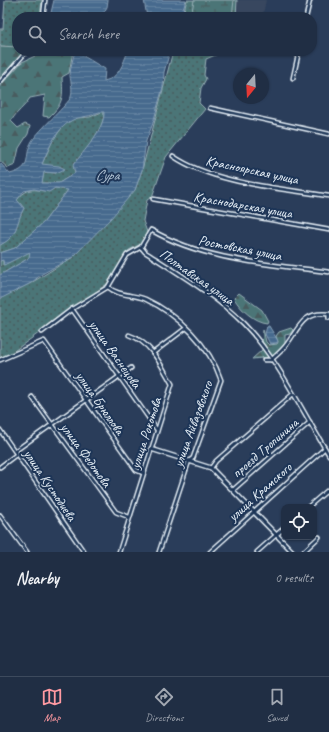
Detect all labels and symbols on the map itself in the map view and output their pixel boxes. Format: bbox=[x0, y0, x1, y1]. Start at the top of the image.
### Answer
north arrow bbox=[233, 68, 269, 104]
street label: Красноярская улица bbox=[204, 152, 301, 188]
water label: Сура bbox=[95, 166, 121, 185]
street label: Краснодарская улица bbox=[192, 188, 295, 222]
street label: Ростовская улица bbox=[197, 232, 284, 265]
street label: Полтавская улица bbox=[156, 245, 238, 309]
street label: улица Васнецова bbox=[85, 316, 145, 392]
street label: улица Брюллова bbox=[71, 367, 129, 439]
street label: улица Айвазовского bbox=[169, 378, 217, 470]
street label: улица Рокотова bbox=[126, 394, 166, 472]
street label: проезд Тропинина bbox=[228, 414, 303, 481]
street label: улица Федотова bbox=[56, 419, 116, 491]
street label: улица Кустодиева bbox=[19, 445, 81, 525]
street label: улица Крамского bbox=[224, 458, 296, 526]

